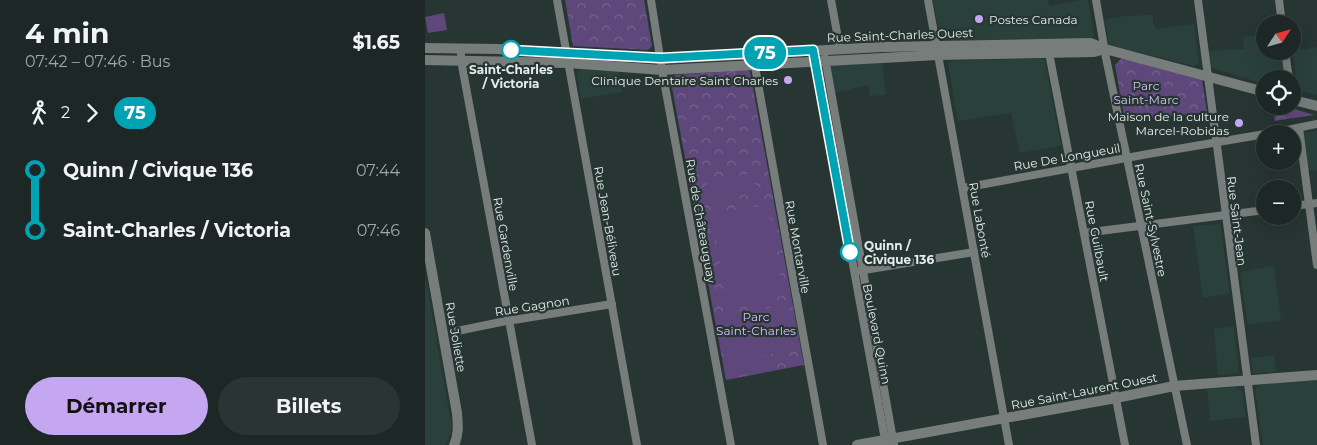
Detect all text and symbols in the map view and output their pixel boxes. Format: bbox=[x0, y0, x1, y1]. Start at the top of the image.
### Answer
place label: Postes Canada bbox=[989, 12, 1078, 27]
marker: Postes Canada bbox=[973, 13, 985, 25]
north arrow bbox=[1256, 15, 1301, 60]
map controls bbox=[1256, 15, 1301, 225]
text: 4 min bbox=[25, 16, 109, 50]
street label: Rue Saint-Charles Ouest bbox=[827, 25, 974, 45]
text: $1.65 bbox=[352, 31, 400, 54]
line badge: 75 bbox=[743, 37, 787, 69]
marker: Saint-Charles / Victoria bbox=[501, 40, 521, 60]
text: 75 bbox=[754, 42, 776, 64]
text: 07:42 – 07:46 · Bus bbox=[25, 52, 170, 71]
place label: Saint-Charles / Victoria bbox=[469, 62, 554, 91]
button: locate bbox=[1256, 70, 1301, 115]
place label: Clinique Dentaire Saint Charles bbox=[591, 73, 778, 88]
marker: Clinique Dentaire Saint Charles bbox=[782, 74, 794, 86]
park label: Parc Saint-Marc bbox=[1113, 78, 1179, 107]
icon: walk bbox=[25, 99, 53, 127]
icon: forward bbox=[78, 99, 106, 127]
text: 75 bbox=[124, 102, 146, 124]
text: 2 bbox=[61, 103, 70, 122]
place label: Maison de la culture Marcel-Robidas bbox=[1108, 109, 1229, 138]
marker: Maison de la culture Marcel-Robidas bbox=[1233, 117, 1245, 129]
button: + bbox=[1256, 125, 1301, 170]
street label: Rue De Longueuil bbox=[1012, 140, 1122, 174]
street label: Rue de Châteauguay bbox=[683, 158, 719, 285]
text: Quinn / Civique 136 bbox=[63, 159, 253, 182]
text: 07:44 bbox=[356, 161, 400, 180]
street label: Rue Saint-Sylvestre bbox=[1132, 162, 1170, 278]
street label: Rue Jean-Béliveau bbox=[591, 165, 625, 277]
street label: Rue Saint-Jean bbox=[1224, 175, 1250, 267]
button: − bbox=[1256, 180, 1301, 225]
street label: Rue Labonté bbox=[966, 181, 994, 259]
street label: Rue Gardenville bbox=[490, 196, 522, 292]
street label: Rue Montarville bbox=[782, 199, 814, 295]
street label: Rue Guilbault bbox=[1082, 199, 1112, 283]
text: Saint-Charles / Victoria bbox=[63, 219, 291, 242]
text: 07:46 bbox=[357, 221, 400, 240]
place label: Quinn / Civique 136 bbox=[864, 238, 934, 267]
marker: Quinn / Civique 136 bbox=[840, 242, 860, 262]
street label: Boulevard Quinn bbox=[860, 283, 894, 385]
street label: Rue Gagnon bbox=[494, 293, 570, 319]
street label: Rue Joliette bbox=[442, 301, 470, 373]
park label: Parc Saint-Charles bbox=[716, 309, 796, 338]
street label: Rue Saint-Laurent Ouest bbox=[1010, 369, 1159, 413]
button: Démarrer bbox=[25, 377, 208, 435]
button: Billets bbox=[218, 377, 400, 435]

